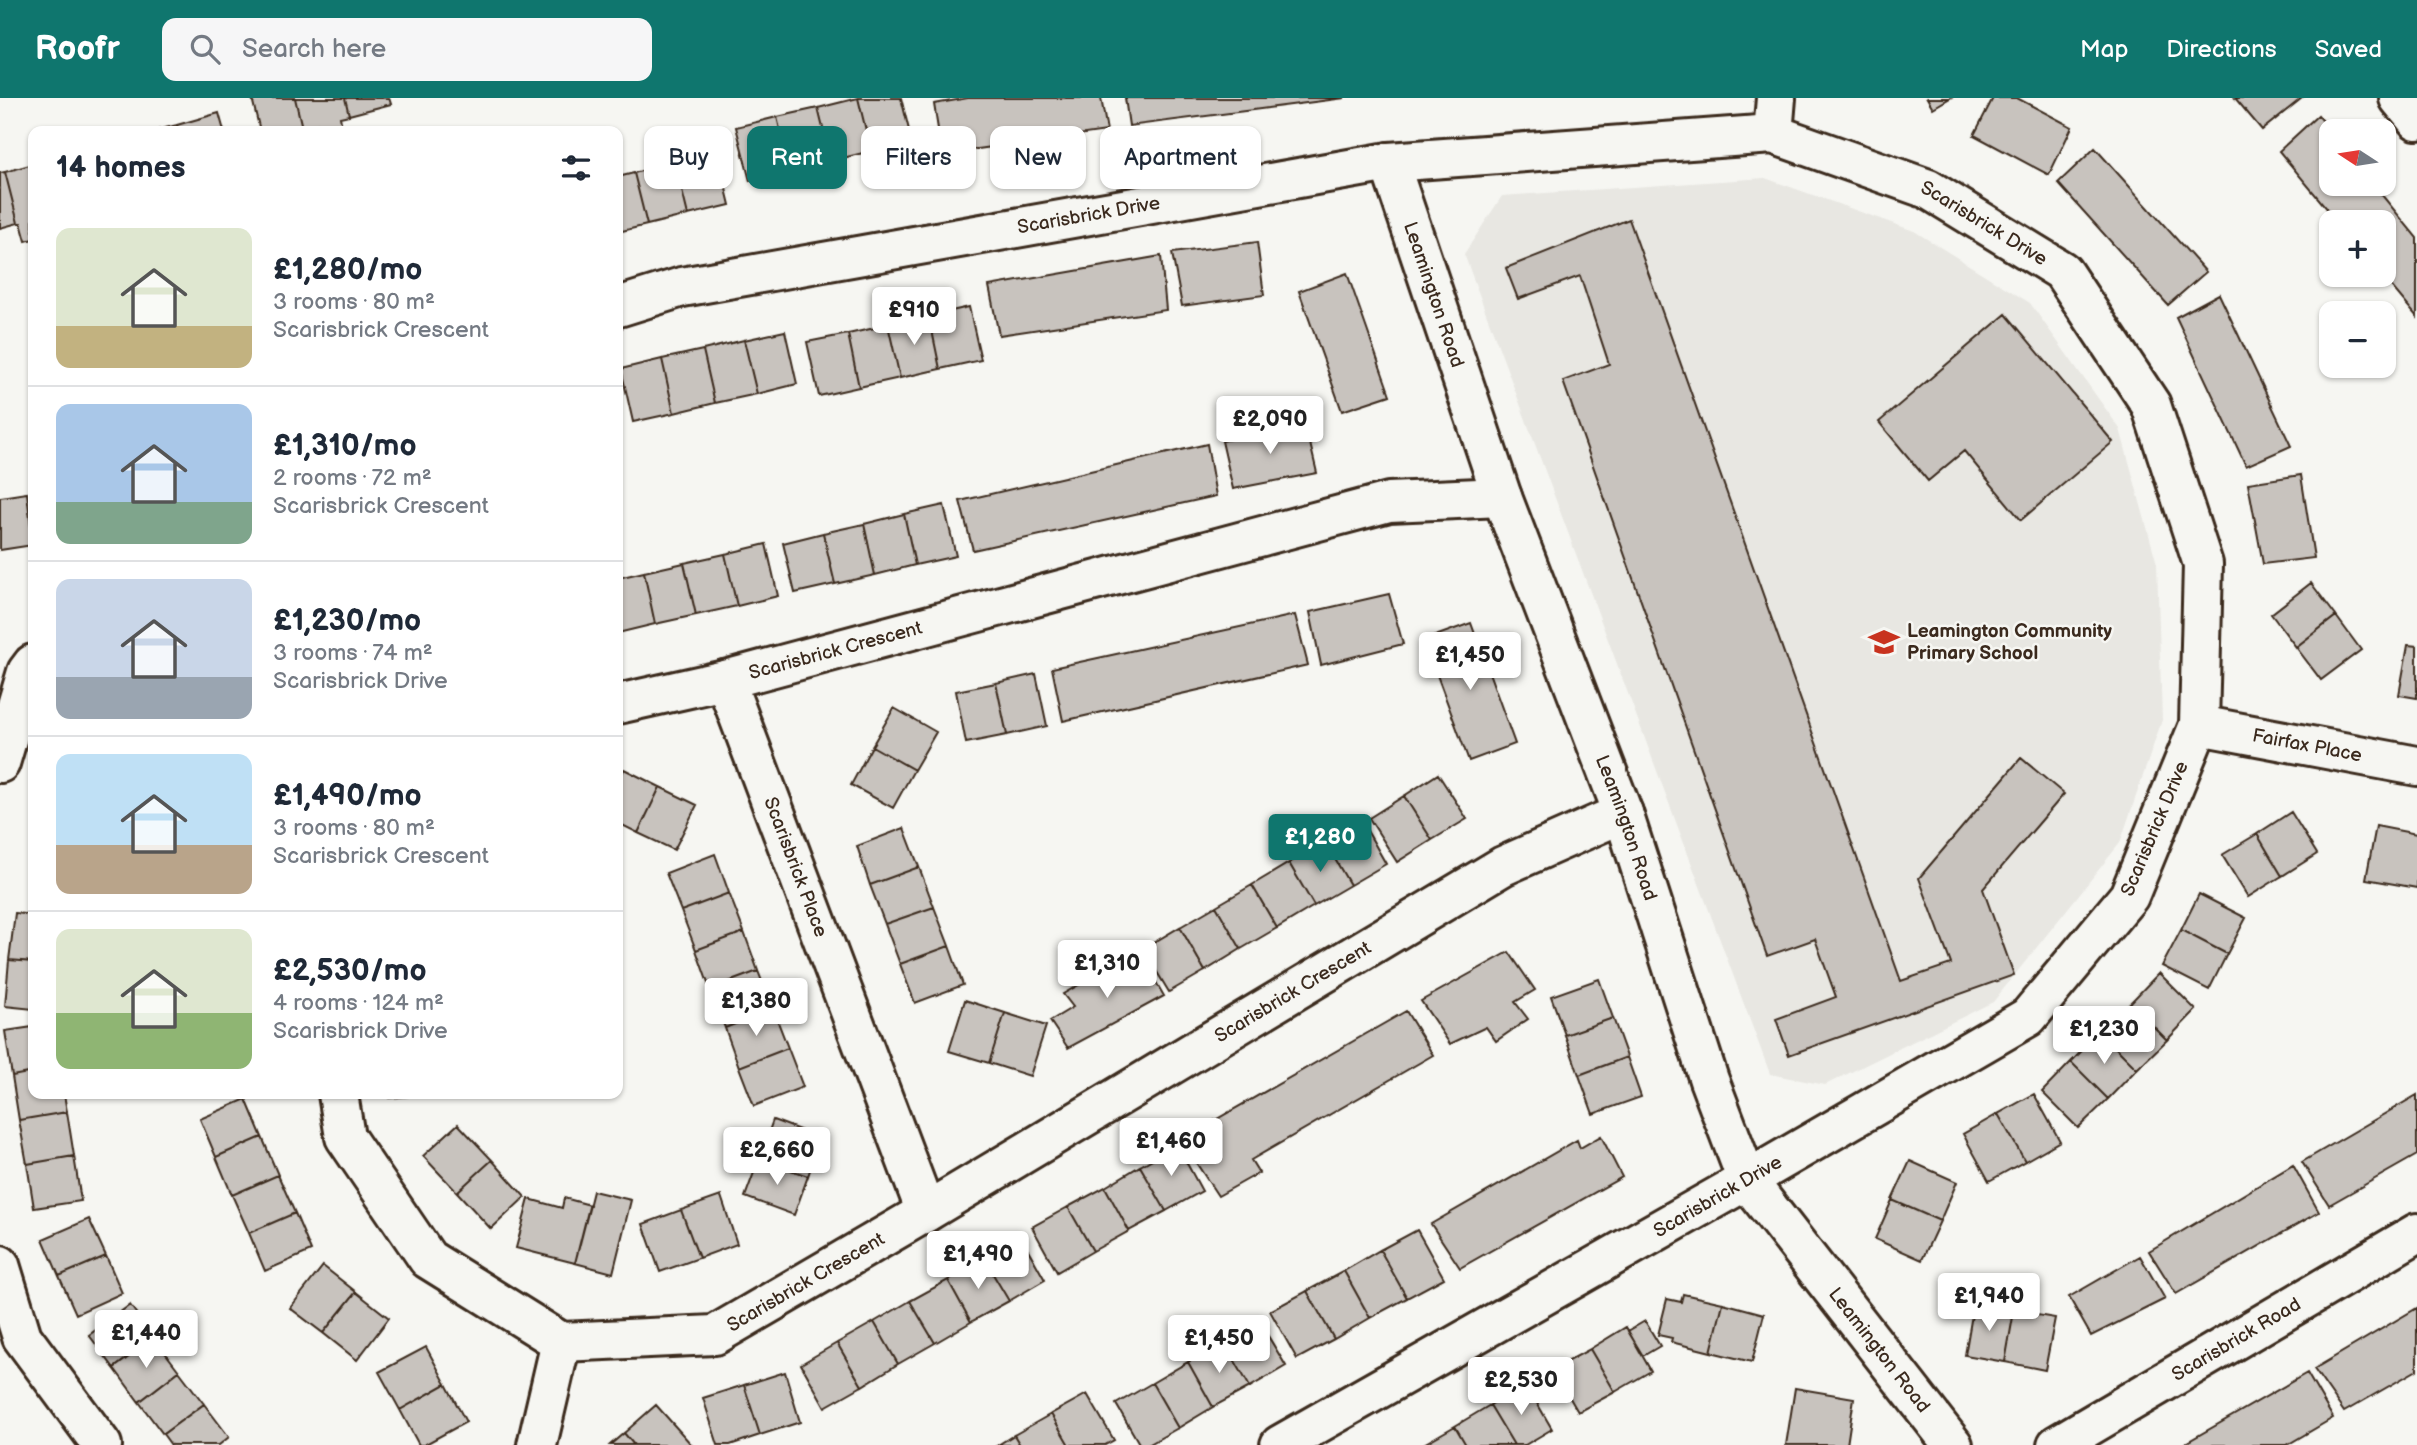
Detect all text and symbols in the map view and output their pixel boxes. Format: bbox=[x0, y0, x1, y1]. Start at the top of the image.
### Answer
search box bbox=[162, 18, 652, 81]
text: Roofr bbox=[35, 29, 120, 69]
icon: search bbox=[186, 30, 224, 68]
text: Search here bbox=[242, 34, 386, 65]
text: Map bbox=[2080, 35, 2128, 64]
text: Directions bbox=[2166, 35, 2277, 64]
text: Saved bbox=[2315, 35, 2382, 64]
north arrow bbox=[2319, 119, 2396, 196]
map controls bbox=[2319, 119, 2396, 378]
chip: Buy bbox=[644, 126, 733, 189]
chip: Rent bbox=[747, 126, 847, 189]
chip: Filters bbox=[861, 126, 976, 189]
chip: New bbox=[990, 126, 1086, 189]
chip: Apartment bbox=[1100, 126, 1261, 189]
icon: filters bbox=[557, 149, 595, 187]
text: 14 homes bbox=[56, 150, 185, 186]
street label: Scarisbrick Drive bbox=[1918, 176, 2051, 271]
street label: Scarisbrick Drive bbox=[1016, 191, 1162, 239]
button: + bbox=[2319, 210, 2396, 287]
street label: Leamington Road bbox=[1399, 219, 1469, 370]
text: £1,280/mo bbox=[273, 252, 422, 288]
icon: home bbox=[112, 256, 196, 340]
text: 3 rooms · 80 m² bbox=[273, 288, 435, 316]
pin: £910 bbox=[873, 288, 955, 347]
text: £910 bbox=[888, 296, 940, 324]
button: − bbox=[2319, 301, 2396, 378]
text: Scarisbrick Crescent bbox=[273, 316, 489, 344]
pin: £2,090 bbox=[1213, 396, 1327, 456]
text: £2,090 bbox=[1232, 405, 1308, 433]
text: £1,310/mo bbox=[273, 428, 417, 464]
icon: home bbox=[112, 432, 196, 516]
text: 2 rooms · 72 m² bbox=[273, 464, 432, 492]
text: Scarisbrick Crescent bbox=[273, 492, 489, 520]
text: £1,230/mo bbox=[273, 603, 421, 639]
icon: home bbox=[112, 607, 196, 691]
street label: Scarisbrick Crescent bbox=[746, 616, 925, 685]
place label: Leamington Community Primary School bbox=[1907, 620, 2112, 665]
school or university icon: Leamington Community Primary School bbox=[1867, 625, 1901, 659]
pin: £1,450 bbox=[1413, 632, 1527, 692]
text: 3 rooms · 74 m² bbox=[273, 639, 433, 667]
text: £1,450 bbox=[1435, 641, 1505, 669]
text: Scarisbrick Drive bbox=[273, 667, 448, 695]
street label: Fairfax Place bbox=[2250, 724, 2364, 767]
street label: Leamington Road bbox=[1590, 752, 1662, 903]
street label: Scarisbrick Drive bbox=[2116, 758, 2194, 900]
text: £1,490/mo bbox=[273, 778, 422, 814]
icon: home bbox=[112, 782, 196, 866]
street label: Scarisbrick Place bbox=[759, 794, 833, 940]
text: 3 rooms · 80 m² bbox=[273, 814, 435, 842]
pin: £1,280 bbox=[1263, 814, 1377, 874]
text: £1,280 bbox=[1284, 823, 1356, 851]
text: Scarisbrick Crescent bbox=[273, 842, 489, 870]
street label: Scarisbrick Crescent bbox=[1210, 936, 1375, 1048]
pin: £1,310 bbox=[1050, 940, 1164, 1000]
text: £1,310 bbox=[1074, 949, 1140, 977]
text: £2,530/mo bbox=[273, 953, 427, 989]
icon: home bbox=[112, 957, 196, 1041]
pin: £1,380 bbox=[699, 978, 813, 1038]
text: £1,380 bbox=[721, 987, 791, 1015]
text: 4 rooms · 124 m² bbox=[273, 989, 444, 1017]
pin: £1,230 bbox=[2047, 1006, 2161, 1066]
text: £1,230 bbox=[2069, 1015, 2139, 1043]
text: Scarisbrick Drive bbox=[273, 1017, 448, 1045]
pin: £1,460 bbox=[1114, 1118, 1228, 1178]
text: £1,460 bbox=[1136, 1127, 1206, 1155]
pin: £2,660 bbox=[720, 1128, 834, 1187]
text: £2,660 bbox=[739, 1136, 815, 1164]
street label: Scarisbrick Drive bbox=[1650, 1151, 1786, 1243]
street label: Scarisbrick Crescent bbox=[723, 1227, 889, 1337]
pin: £1,490 bbox=[921, 1232, 1035, 1291]
text: £1,490 bbox=[943, 1240, 1013, 1268]
pin: £1,940 bbox=[1932, 1274, 2046, 1333]
text: £1,940 bbox=[1954, 1282, 2024, 1310]
street label: Leamington Road bbox=[1824, 1283, 1935, 1417]
street label: Scarisbrick Road bbox=[2168, 1293, 2305, 1386]
pin: £1,440 bbox=[89, 1310, 203, 1370]
pin: £1,450 bbox=[1162, 1316, 1276, 1375]
text: £1,440 bbox=[111, 1319, 181, 1347]
text: £1,450 bbox=[1184, 1324, 1254, 1352]
pin: £2,530 bbox=[1464, 1358, 1578, 1417]
text: £2,530 bbox=[1484, 1366, 1558, 1394]

